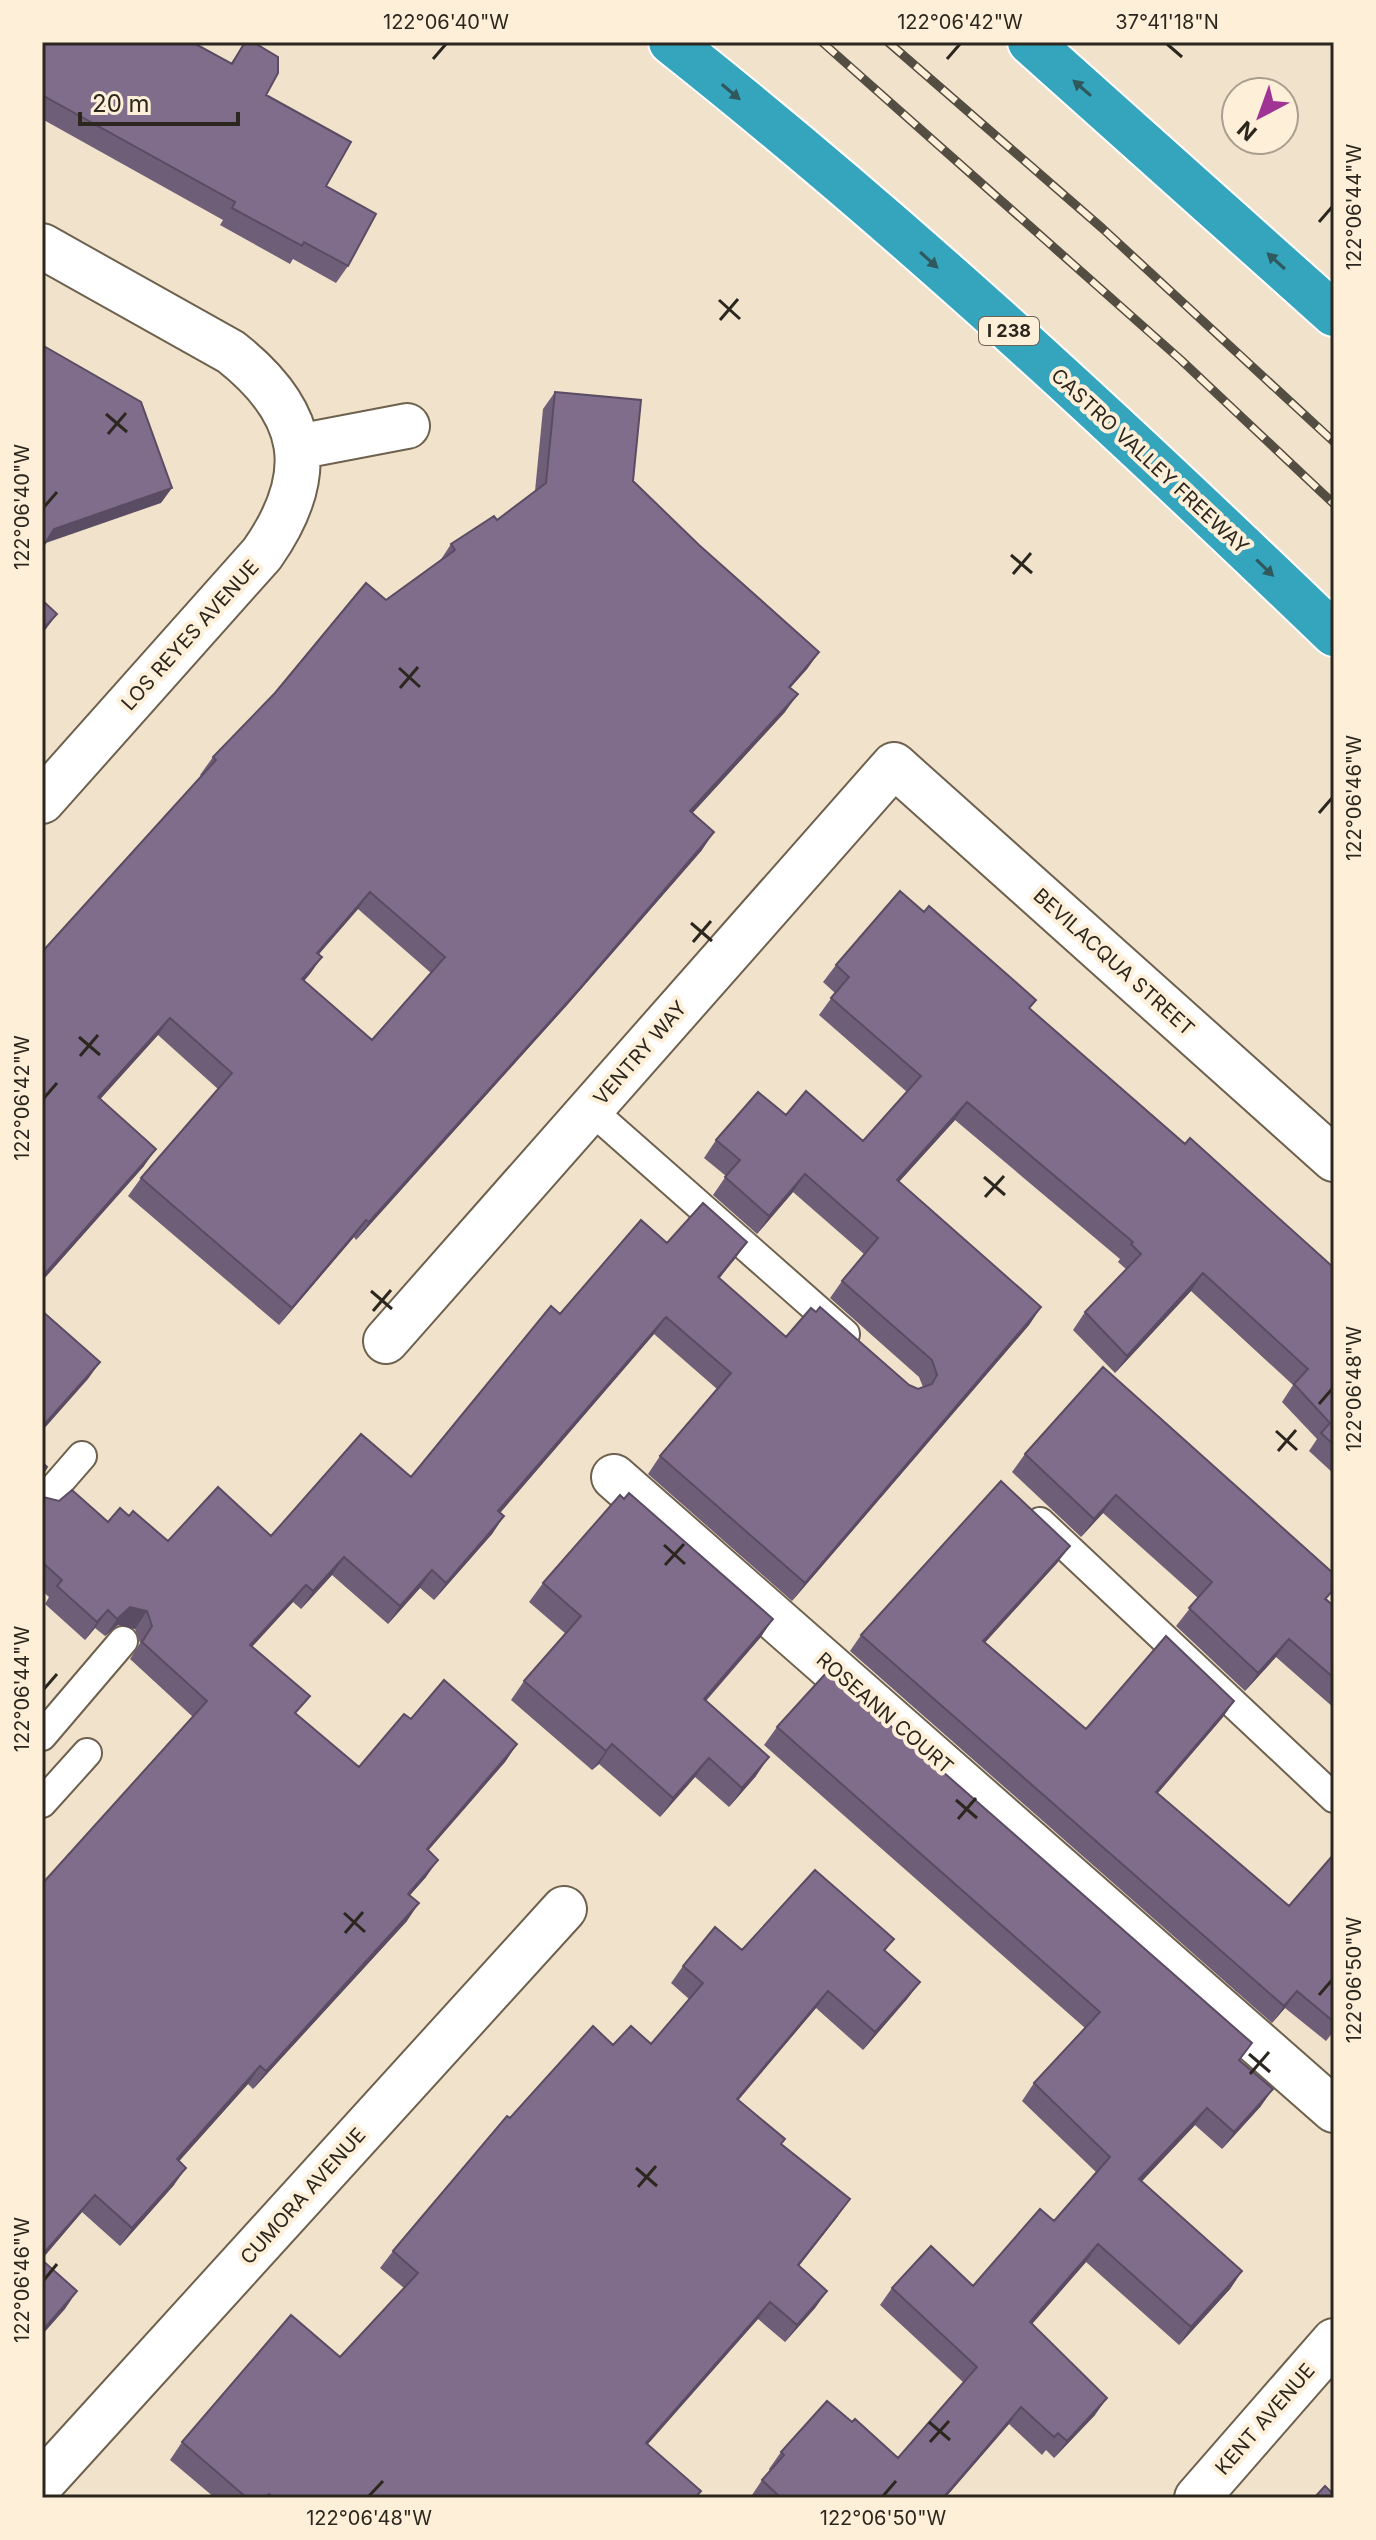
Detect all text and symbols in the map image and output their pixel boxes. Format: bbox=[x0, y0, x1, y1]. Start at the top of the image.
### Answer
text: 122°06'40"W bbox=[383, 10, 509, 34]
text: 122°06'42"W bbox=[897, 10, 1023, 34]
text: 37°41'18"N bbox=[1115, 10, 1219, 34]
scale bar bbox=[80, 76, 238, 126]
north arrow bbox=[1220, 76, 1300, 156]
one-way arrow bbox=[1073, 80, 1093, 97]
one-way arrow bbox=[721, 83, 741, 100]
text: 20 m bbox=[92, 89, 150, 118]
text: N bbox=[1232, 116, 1262, 146]
text: 122°06'44"W bbox=[1342, 144, 1366, 270]
one-way arrow bbox=[918, 251, 938, 268]
one-way arrow bbox=[1267, 253, 1287, 270]
road number: I 238 bbox=[979, 317, 1039, 345]
street label: CASTRO VALLEY FREEWAY bbox=[1046, 363, 1254, 559]
text: 122°06'40"W bbox=[10, 444, 34, 570]
street label: LOS REYES AVENUE bbox=[116, 555, 264, 715]
one-way arrow bbox=[1255, 558, 1274, 577]
text: 122°06'46"W bbox=[1342, 735, 1366, 861]
street label: BEVILACQUA STREET bbox=[1029, 883, 1199, 1041]
street label: VENTRY WAY bbox=[588, 996, 692, 1110]
text: 122°06'42"W bbox=[10, 1035, 34, 1161]
text: 122°06'48"W bbox=[1342, 1326, 1366, 1452]
text: 122°06'44"W bbox=[10, 1626, 34, 1752]
street label: ROSEANN COURT bbox=[812, 1647, 958, 1779]
text: 122°06'50"W bbox=[1342, 1916, 1366, 2043]
street label: CUMORA AVENUE bbox=[235, 2123, 371, 2269]
text: 122°06'46"W bbox=[10, 2217, 34, 2343]
street label: KENT AVENUE bbox=[1210, 2359, 1320, 2479]
text: 122°06'48"W bbox=[306, 2506, 432, 2530]
text: 122°06'50"W bbox=[820, 2506, 947, 2530]

